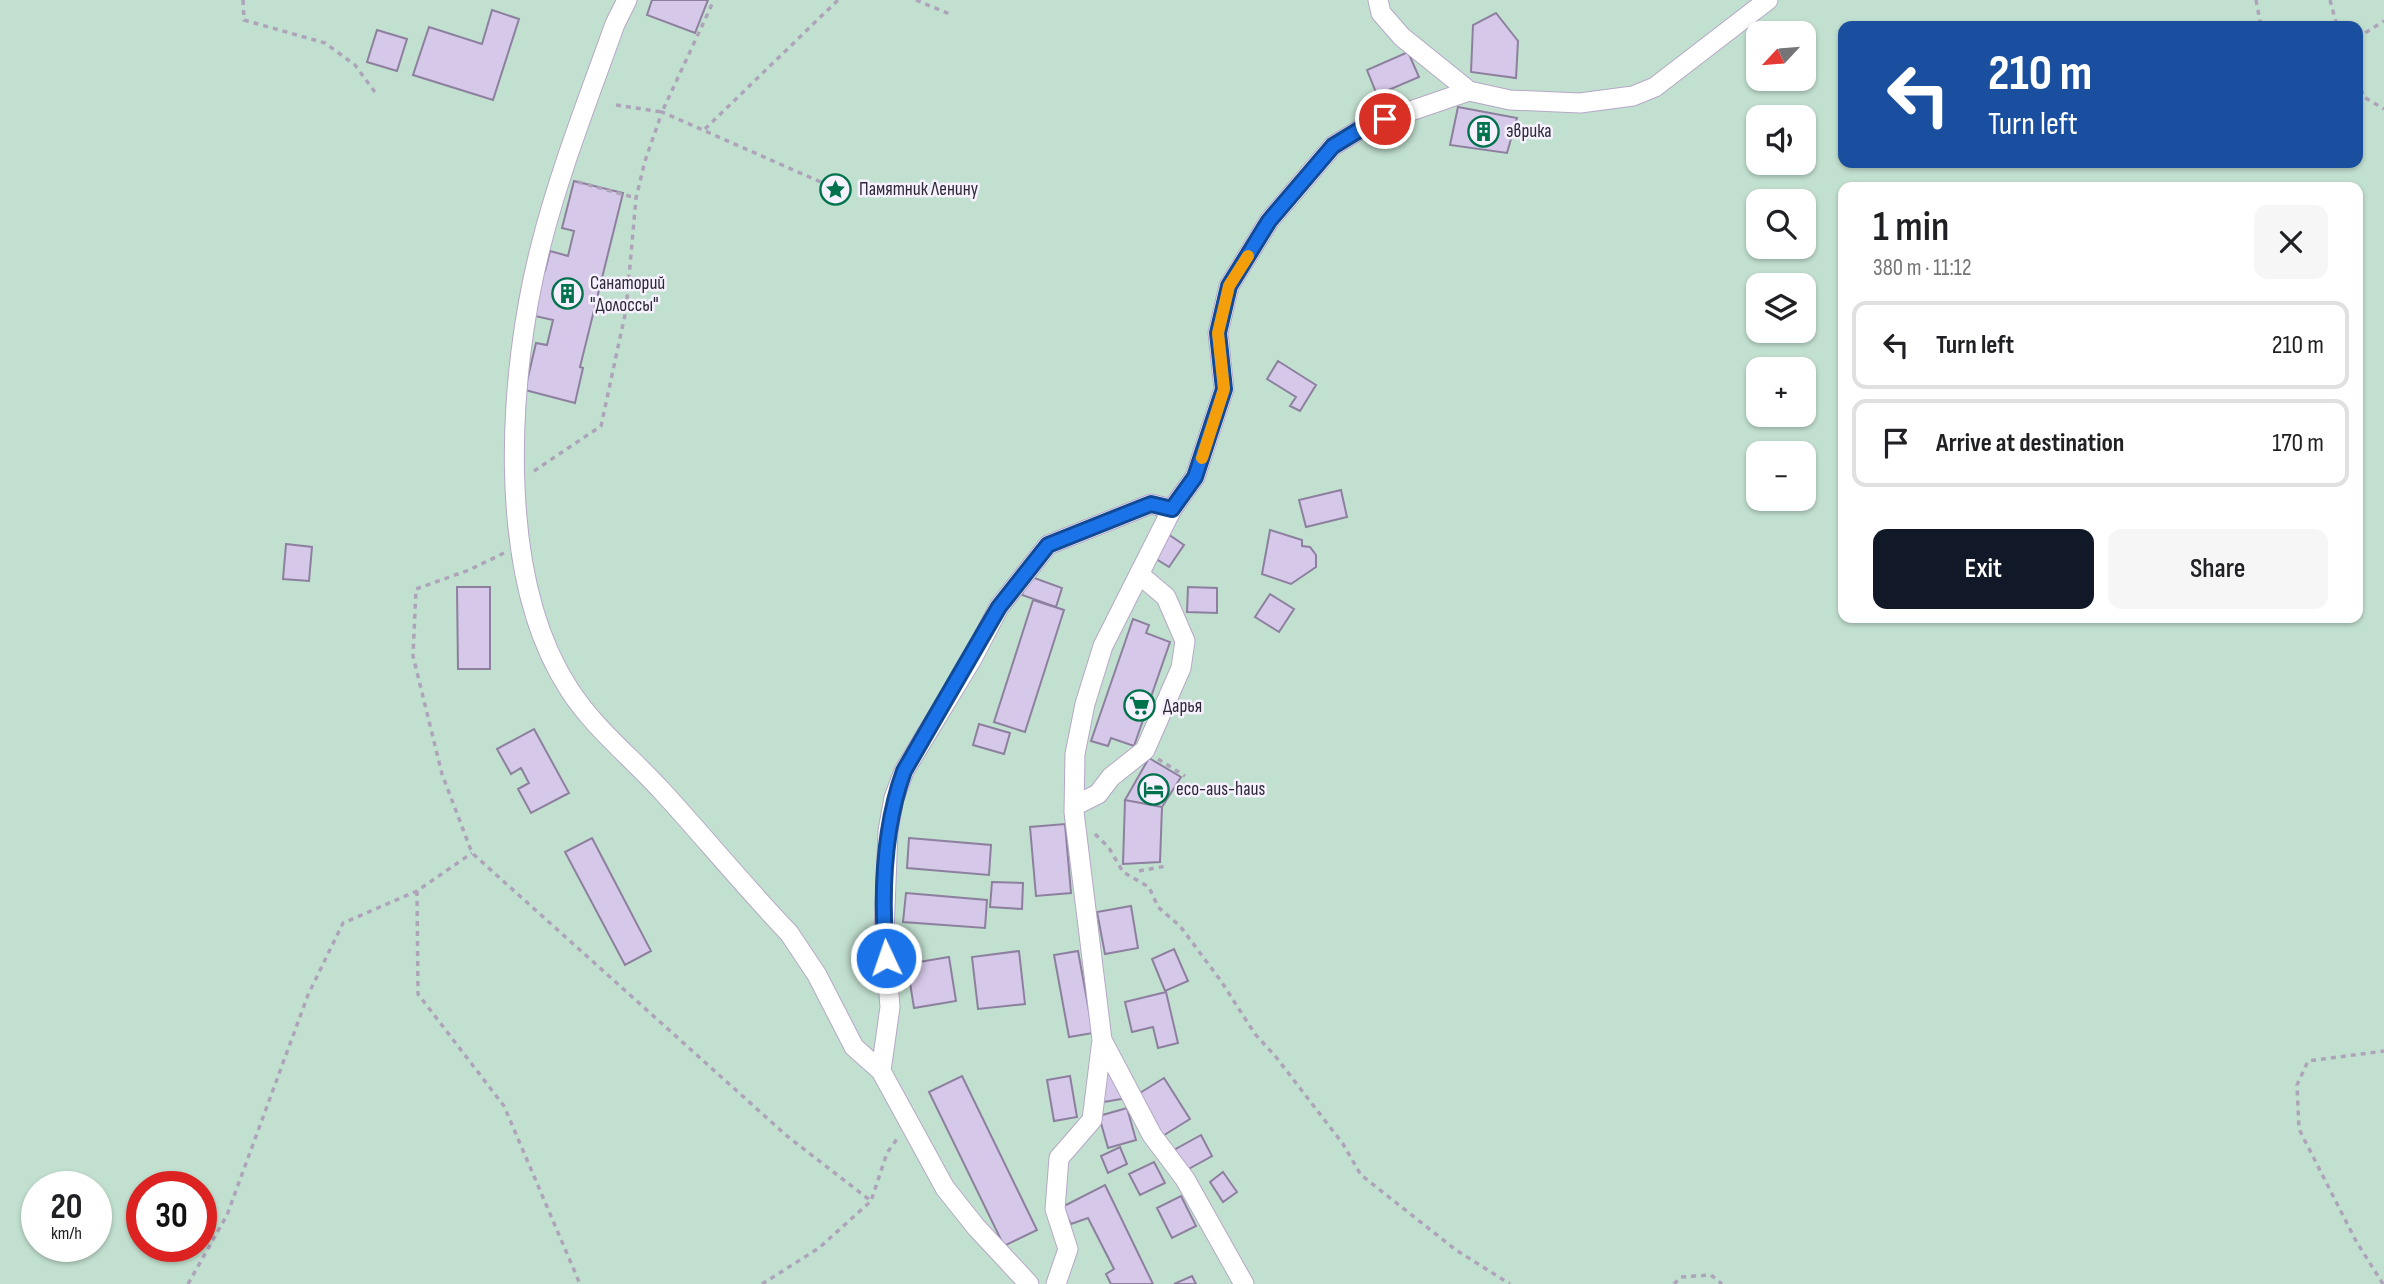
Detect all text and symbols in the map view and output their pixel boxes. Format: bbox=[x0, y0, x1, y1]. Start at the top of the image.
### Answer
north arrow bbox=[1746, 21, 1816, 91]
map controls bbox=[1746, 21, 1816, 511]
text: 210 m bbox=[1988, 45, 2092, 104]
icon: left bbox=[1873, 49, 1964, 140]
pin bbox=[1355, 89, 1415, 149]
icon: arrive bbox=[1366, 100, 1404, 138]
button: sound bbox=[1746, 105, 1816, 175]
text: Turn left bbox=[1988, 105, 2078, 144]
building icon: эврика bbox=[1466, 114, 1500, 148]
place label: эврика bbox=[1506, 120, 1552, 143]
place icon: Памятник Ленину bbox=[819, 172, 853, 206]
place label: Памятник Ленину bbox=[859, 178, 979, 201]
button: search bbox=[1746, 189, 1816, 259]
text: 1 min bbox=[1873, 202, 1949, 253]
button: close bbox=[2254, 205, 2328, 279]
text: 380 m · 11:12 bbox=[1873, 254, 1972, 282]
place label: Санаторий "Долоссы" bbox=[590, 272, 665, 317]
button: layers bbox=[1746, 273, 1816, 343]
building icon: Санаторий "Долоссы" bbox=[550, 277, 584, 311]
icon: left bbox=[1877, 326, 1915, 364]
text: Turn left bbox=[1936, 330, 2014, 361]
text: 210 m bbox=[2272, 330, 2324, 361]
button: + bbox=[1746, 357, 1816, 427]
icon: arrive bbox=[1877, 424, 1915, 462]
text: Arrive at destination bbox=[1936, 428, 2124, 459]
text: 170 m bbox=[2272, 428, 2324, 459]
button: − bbox=[1746, 441, 1816, 511]
button: Exit bbox=[1873, 529, 2094, 609]
button: Share bbox=[2108, 529, 2328, 609]
supermarket icon: Дарья bbox=[1123, 689, 1157, 723]
place label: Дарья bbox=[1163, 695, 1202, 718]
hotel icon: eco-aus-haus bbox=[1136, 772, 1170, 806]
place label: eco-aus-haus bbox=[1176, 778, 1265, 801]
position arrow bbox=[849, 921, 923, 995]
speed limit sign: 30 bbox=[126, 1171, 217, 1262]
text: 20 bbox=[51, 1186, 83, 1229]
text: km/h bbox=[51, 1223, 82, 1244]

